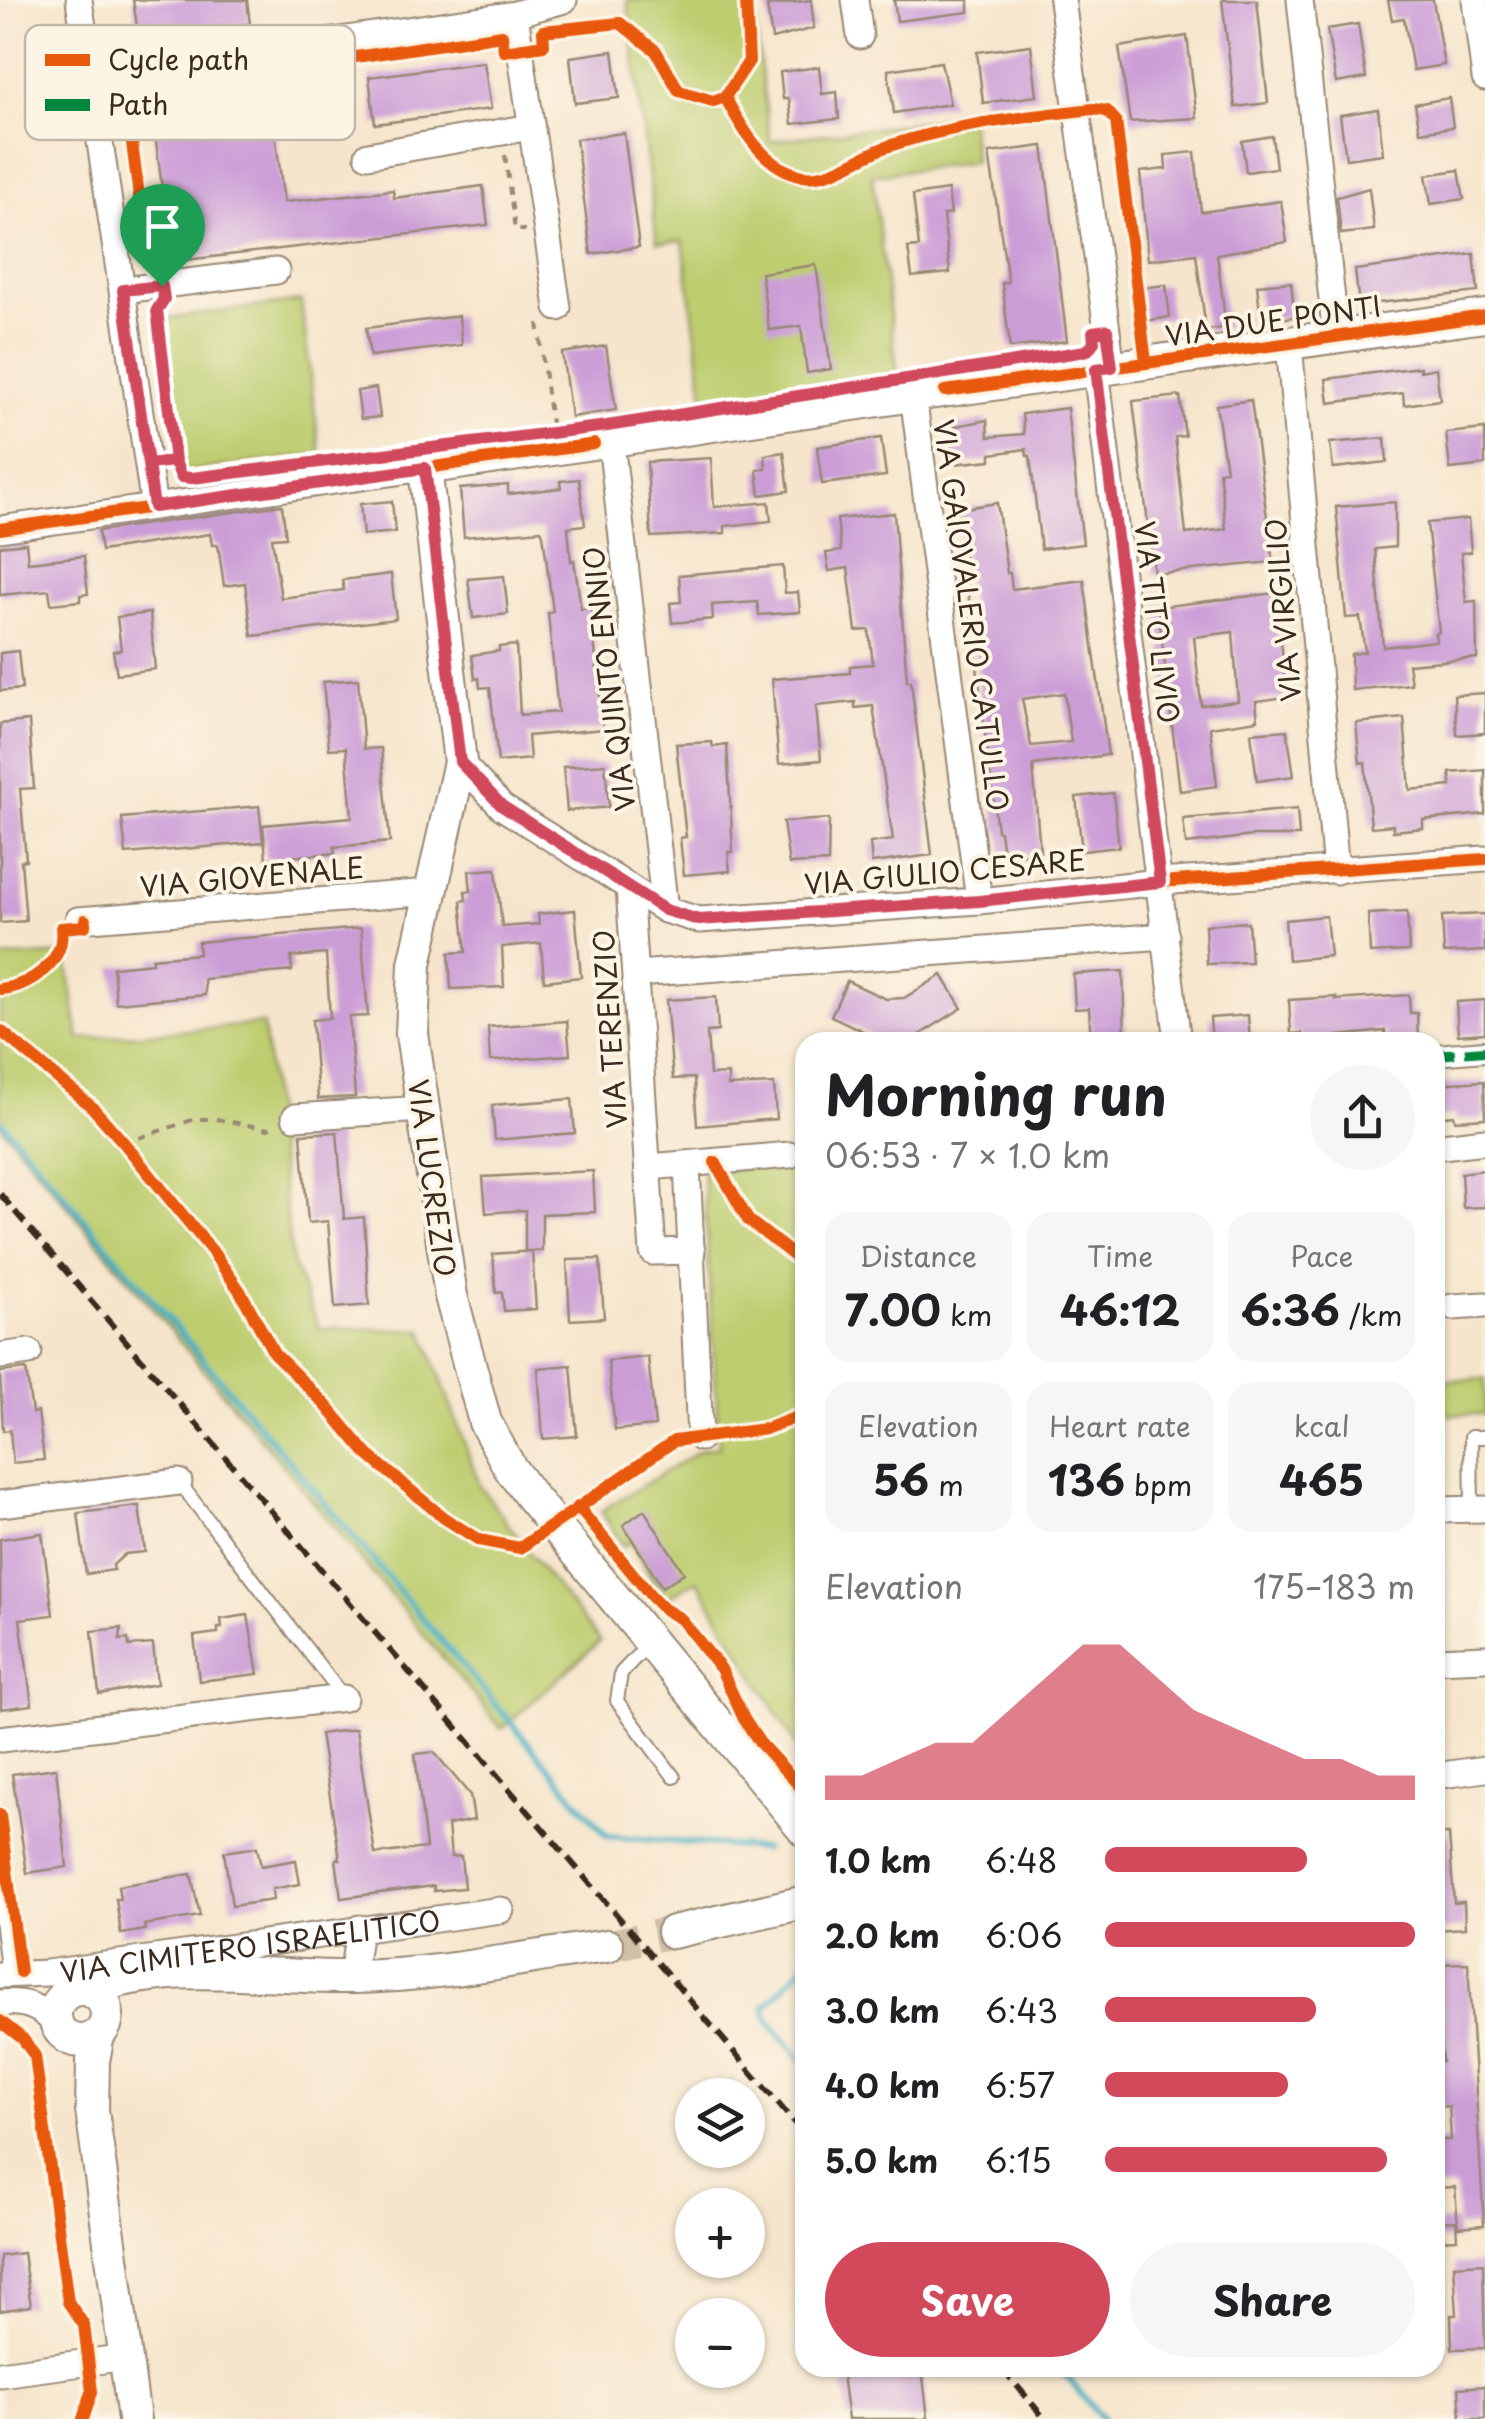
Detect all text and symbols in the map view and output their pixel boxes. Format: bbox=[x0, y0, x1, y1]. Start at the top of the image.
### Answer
legend bbox=[25, 25, 355, 140]
text: Cycle path bbox=[108, 37, 249, 80]
text: Path bbox=[108, 82, 168, 125]
pin bbox=[120, 184, 205, 287]
icon: arrive bbox=[135, 199, 190, 254]
street label: VIA DUE PONTI bbox=[1162, 284, 1384, 356]
street label: VIA GAIOVALERIO CATULLO bbox=[923, 416, 1021, 814]
street label: VIA VIRGILIO bbox=[1253, 517, 1311, 703]
street label: VIA TITO LIVIO bbox=[1124, 518, 1192, 726]
street label: VIA QUINTO ENNIO bbox=[570, 544, 646, 814]
street label: VIA GIULIO CESARE bbox=[802, 837, 1088, 905]
street label: VIA GIOVENALE bbox=[138, 845, 366, 907]
street label: VIA TERENZIO bbox=[581, 928, 637, 1130]
text: Morning run bbox=[825, 1052, 1167, 1135]
button: share bbox=[1310, 1065, 1415, 1170]
street label: VIA LUCREZIO bbox=[398, 1076, 468, 1280]
text: 06:53 · 7 × 1.0 km bbox=[825, 1131, 1110, 1179]
text: Distance bbox=[860, 1234, 977, 1277]
text: Time bbox=[1087, 1234, 1153, 1277]
text: Pace bbox=[1290, 1234, 1353, 1277]
text: 7.00 bbox=[845, 1277, 941, 1340]
text: 46:12 bbox=[1060, 1277, 1180, 1340]
text: 6:36 bbox=[1241, 1277, 1340, 1340]
text: km bbox=[941, 1293, 992, 1336]
text: /km bbox=[1340, 1293, 1403, 1336]
text: Elevation bbox=[858, 1404, 979, 1447]
text: Heart rate bbox=[1049, 1404, 1191, 1447]
text: kcal bbox=[1294, 1404, 1350, 1447]
text: 56 bbox=[873, 1447, 929, 1510]
text: 136 bbox=[1048, 1447, 1125, 1510]
text: 465 bbox=[1279, 1447, 1364, 1510]
text: m bbox=[929, 1463, 964, 1506]
text: bpm bbox=[1125, 1463, 1192, 1506]
text: Elevation bbox=[825, 1562, 963, 1610]
text: 175–183 m bbox=[1253, 1562, 1415, 1610]
text: 1.0 km bbox=[825, 1836, 931, 1884]
text: 6:48 bbox=[985, 1836, 1057, 1884]
street label: VIA CIMITERO ISRAELITICO bbox=[57, 1897, 443, 1992]
text: 2.0 km bbox=[825, 1911, 940, 1959]
text: 6:06 bbox=[985, 1911, 1062, 1959]
text: 3.0 km bbox=[825, 1986, 940, 2034]
text: 6:43 bbox=[985, 1986, 1058, 2034]
text: 4.0 km bbox=[825, 2061, 940, 2109]
text: 6:57 bbox=[985, 2061, 1055, 2109]
map controls bbox=[675, 2078, 765, 2388]
button: layers bbox=[675, 2078, 765, 2168]
text: 5.0 km bbox=[825, 2136, 938, 2184]
text: 6:15 bbox=[985, 2136, 1052, 2184]
button: + bbox=[675, 2188, 765, 2278]
button: Save bbox=[825, 2242, 1110, 2357]
button: Share bbox=[1130, 2242, 1415, 2357]
button: − bbox=[675, 2298, 765, 2388]

